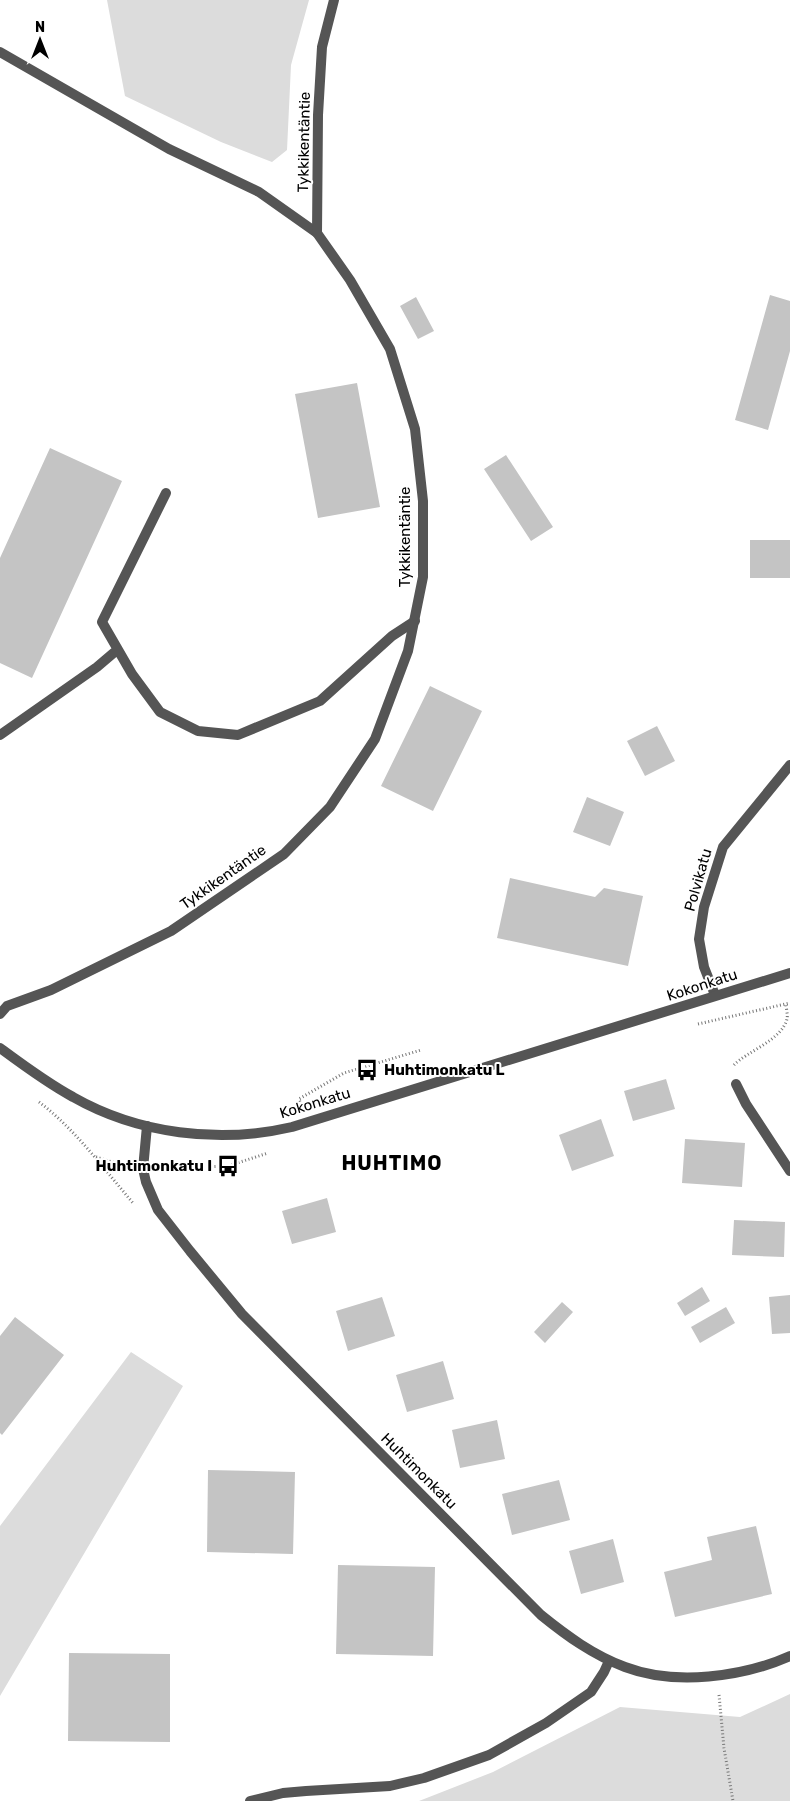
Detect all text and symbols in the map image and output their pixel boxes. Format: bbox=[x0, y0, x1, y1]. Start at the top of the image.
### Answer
north arrow bbox=[15, 15, 65, 65]
text: N bbox=[35, 19, 45, 36]
street label: Tykkikentäntie bbox=[294, 92, 314, 192]
street label: Tykkikentäntie bbox=[396, 487, 414, 587]
street label: Tykkikentäntie bbox=[177, 841, 269, 913]
street label: Polvikatu bbox=[680, 847, 716, 913]
street label: Kokonkatu bbox=[665, 965, 739, 1005]
bus stop icon: Huhtimonkatu L bbox=[354, 1057, 380, 1083]
place label: Huhtimonkatu L bbox=[384, 1061, 505, 1079]
street label: Kokonkatu bbox=[277, 1084, 353, 1122]
district label: HUHTIMO bbox=[341, 1151, 443, 1175]
bus stop icon: Huhtimonkatu I bbox=[215, 1153, 241, 1179]
place label: Huhtimonkatu I bbox=[96, 1157, 212, 1175]
street label: Huhtimonkatu bbox=[377, 1429, 461, 1513]

